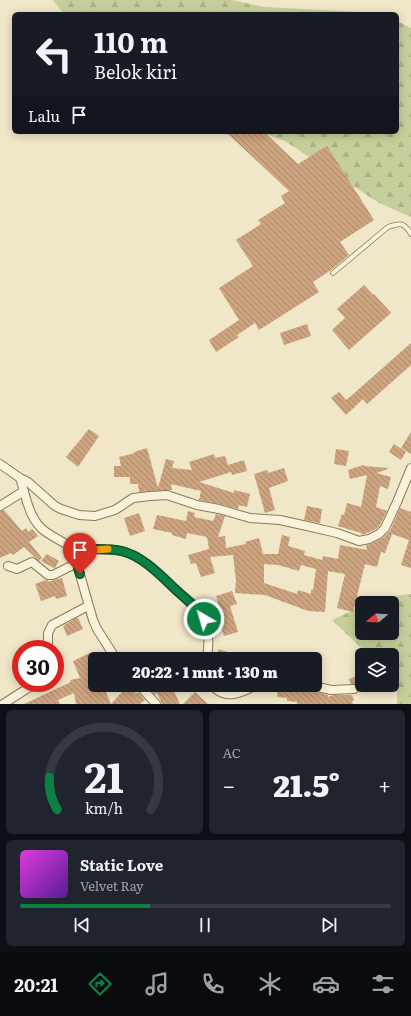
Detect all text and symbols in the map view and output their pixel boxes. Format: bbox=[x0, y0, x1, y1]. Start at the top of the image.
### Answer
text: 110 m bbox=[94, 20, 168, 62]
icon: left bbox=[28, 28, 80, 80]
text: Belok kiri bbox=[94, 58, 177, 85]
text: Lalu bbox=[28, 104, 60, 127]
icon: arrive bbox=[68, 104, 90, 126]
pin bbox=[63, 533, 97, 574]
icon: arrive bbox=[69, 539, 91, 561]
north arrow bbox=[355, 596, 399, 640]
map controls bbox=[355, 596, 399, 692]
position arrow bbox=[183, 598, 225, 640]
speed limit sign: 30 bbox=[12, 640, 64, 692]
button: layers bbox=[355, 648, 399, 692]
text: 20:22 · 1 mnt · 130 m bbox=[132, 660, 278, 683]
text: AC bbox=[223, 743, 241, 762]
text: 21 bbox=[84, 744, 124, 806]
text: 21.5° bbox=[273, 762, 340, 806]
text: − bbox=[223, 768, 235, 801]
text: + bbox=[378, 768, 391, 801]
text: km/h bbox=[85, 797, 124, 818]
text: Static Love bbox=[80, 853, 163, 876]
text: Velvet Ray bbox=[80, 876, 144, 895]
icon: previous bbox=[71, 914, 93, 936]
icon: pause bbox=[194, 914, 216, 936]
icon: next bbox=[318, 914, 340, 936]
icon: directions bbox=[86, 970, 114, 998]
icon: music bbox=[143, 970, 171, 998]
icon: phone bbox=[199, 970, 227, 998]
icon: climate bbox=[256, 970, 284, 998]
icon: car bbox=[312, 970, 340, 998]
icon: filters bbox=[369, 970, 397, 998]
text: 20:21 bbox=[14, 971, 58, 998]

